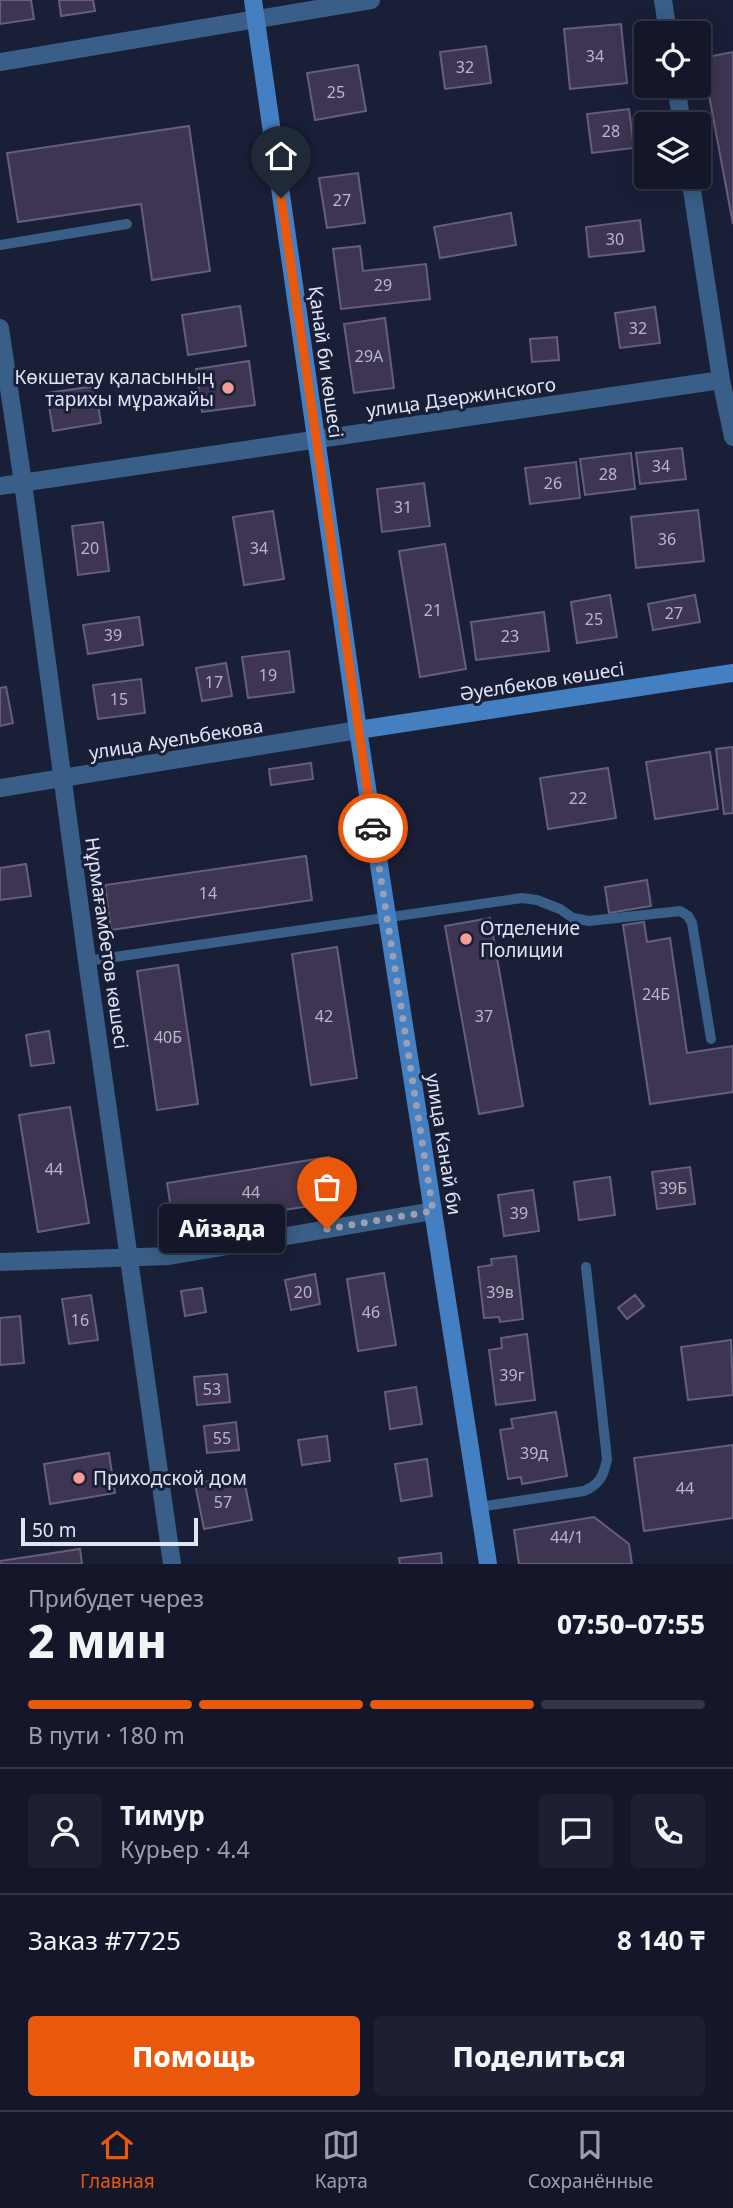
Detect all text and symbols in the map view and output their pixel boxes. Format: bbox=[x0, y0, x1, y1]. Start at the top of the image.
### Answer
map controls bbox=[634, 21, 711, 189]
button: locate bbox=[634, 21, 711, 98]
house number: 34 bbox=[586, 45, 604, 67]
house number: 32 bbox=[456, 56, 474, 78]
house number: 25 bbox=[327, 81, 345, 103]
button: layers bbox=[634, 112, 711, 189]
house number: 28 bbox=[602, 120, 620, 142]
pin bbox=[251, 126, 311, 198]
icon: home bbox=[262, 137, 300, 175]
house number: 27 bbox=[333, 189, 351, 211]
house number: 30 bbox=[606, 228, 624, 250]
house number: 29 bbox=[374, 274, 392, 296]
street label: Қанай би көшесі bbox=[302, 284, 350, 440]
house number: 32 bbox=[629, 317, 647, 339]
house number: 29А bbox=[355, 345, 384, 367]
place label: Көкшетау қаласының тарихы мұражайы bbox=[15, 364, 214, 412]
street label: улица Дзержинского bbox=[364, 371, 558, 423]
marker: Көкшетау қаласының тарихы мұражайы bbox=[220, 380, 236, 396]
house number: 34 bbox=[652, 455, 670, 477]
house number: 28 bbox=[599, 463, 617, 485]
house number: 26 bbox=[544, 472, 562, 494]
house number: 31 bbox=[394, 496, 412, 518]
house number: 36 bbox=[658, 528, 676, 550]
house number: 20 bbox=[81, 537, 99, 559]
house number: 34 bbox=[250, 537, 268, 559]
house number: 21 bbox=[424, 599, 442, 621]
house number: 27 bbox=[665, 602, 683, 624]
house number: 25 bbox=[585, 608, 603, 630]
house number: 39 bbox=[104, 624, 122, 646]
house number: 23 bbox=[501, 625, 519, 647]
street label: Әуелбеков көшесі bbox=[458, 655, 626, 707]
house number: 19 bbox=[259, 664, 277, 686]
house number: 17 bbox=[205, 671, 223, 693]
house number: 15 bbox=[110, 688, 128, 710]
street label: улица Ауельбекова bbox=[87, 712, 265, 766]
house number: 22 bbox=[569, 787, 587, 809]
courier bbox=[338, 793, 408, 863]
icon: car bbox=[354, 809, 392, 847]
street label: Нұрмағамбетов көшесі bbox=[79, 835, 135, 1051]
house number: 14 bbox=[199, 882, 217, 904]
place label: Отделение Полиции bbox=[480, 915, 580, 963]
marker: Отделение Полиции bbox=[458, 931, 474, 947]
house number: 24Б bbox=[642, 983, 670, 1005]
house number: 42 bbox=[315, 1005, 333, 1027]
house number: 37 bbox=[475, 1005, 493, 1027]
house number: 40Б bbox=[154, 1026, 182, 1048]
street label: улица Канай би bbox=[420, 1071, 468, 1217]
pin bbox=[297, 1157, 357, 1229]
house number: 44 bbox=[45, 1158, 63, 1180]
icon: bag bbox=[308, 1168, 346, 1206]
house number: 39Б bbox=[659, 1177, 687, 1199]
house number: 44 bbox=[242, 1181, 260, 1203]
house number: 39 bbox=[510, 1202, 528, 1224]
callout: Айзада bbox=[159, 1204, 285, 1254]
text: Айзада bbox=[179, 1212, 265, 1244]
house number: 20 bbox=[294, 1281, 312, 1303]
house number: 39в bbox=[486, 1281, 514, 1303]
house number: 46 bbox=[362, 1301, 380, 1323]
house number: 16 bbox=[71, 1309, 89, 1331]
house number: 39г bbox=[499, 1364, 525, 1386]
house number: 53 bbox=[203, 1378, 221, 1400]
house number: 55 bbox=[213, 1427, 231, 1449]
house number: 39д bbox=[520, 1442, 548, 1464]
place label: Приходской дом bbox=[93, 1465, 247, 1491]
marker: Приходской дом bbox=[71, 1470, 87, 1486]
house number: 44 bbox=[676, 1477, 694, 1499]
house number: 57 bbox=[214, 1491, 232, 1513]
scale bar bbox=[21, 1515, 198, 1547]
text: 50 m bbox=[32, 1517, 76, 1543]
house number: 44/1 bbox=[550, 1526, 584, 1548]
text: Прибудет через bbox=[28, 1582, 204, 1614]
text: 07:50–07:55 bbox=[557, 1606, 705, 1642]
text: 2 мин bbox=[28, 1609, 167, 1671]
text: В пути · 180 m bbox=[28, 1719, 185, 1751]
button: person bbox=[28, 1794, 102, 1868]
button: chat bbox=[539, 1794, 613, 1868]
button: phone bbox=[631, 1794, 705, 1868]
text: Тимур bbox=[120, 1797, 205, 1833]
text: Курьер · 4.4 bbox=[120, 1833, 250, 1865]
text: Заказ #7725 bbox=[28, 1922, 181, 1958]
text: 8 140 ₸ bbox=[617, 1922, 705, 1958]
button: Помощь bbox=[28, 2016, 360, 2096]
button: Поделиться bbox=[374, 2016, 705, 2096]
tab: Главная bbox=[80, 2126, 155, 2194]
tab: Карта bbox=[315, 2126, 368, 2194]
tab: Сохранённые bbox=[528, 2126, 653, 2194]

